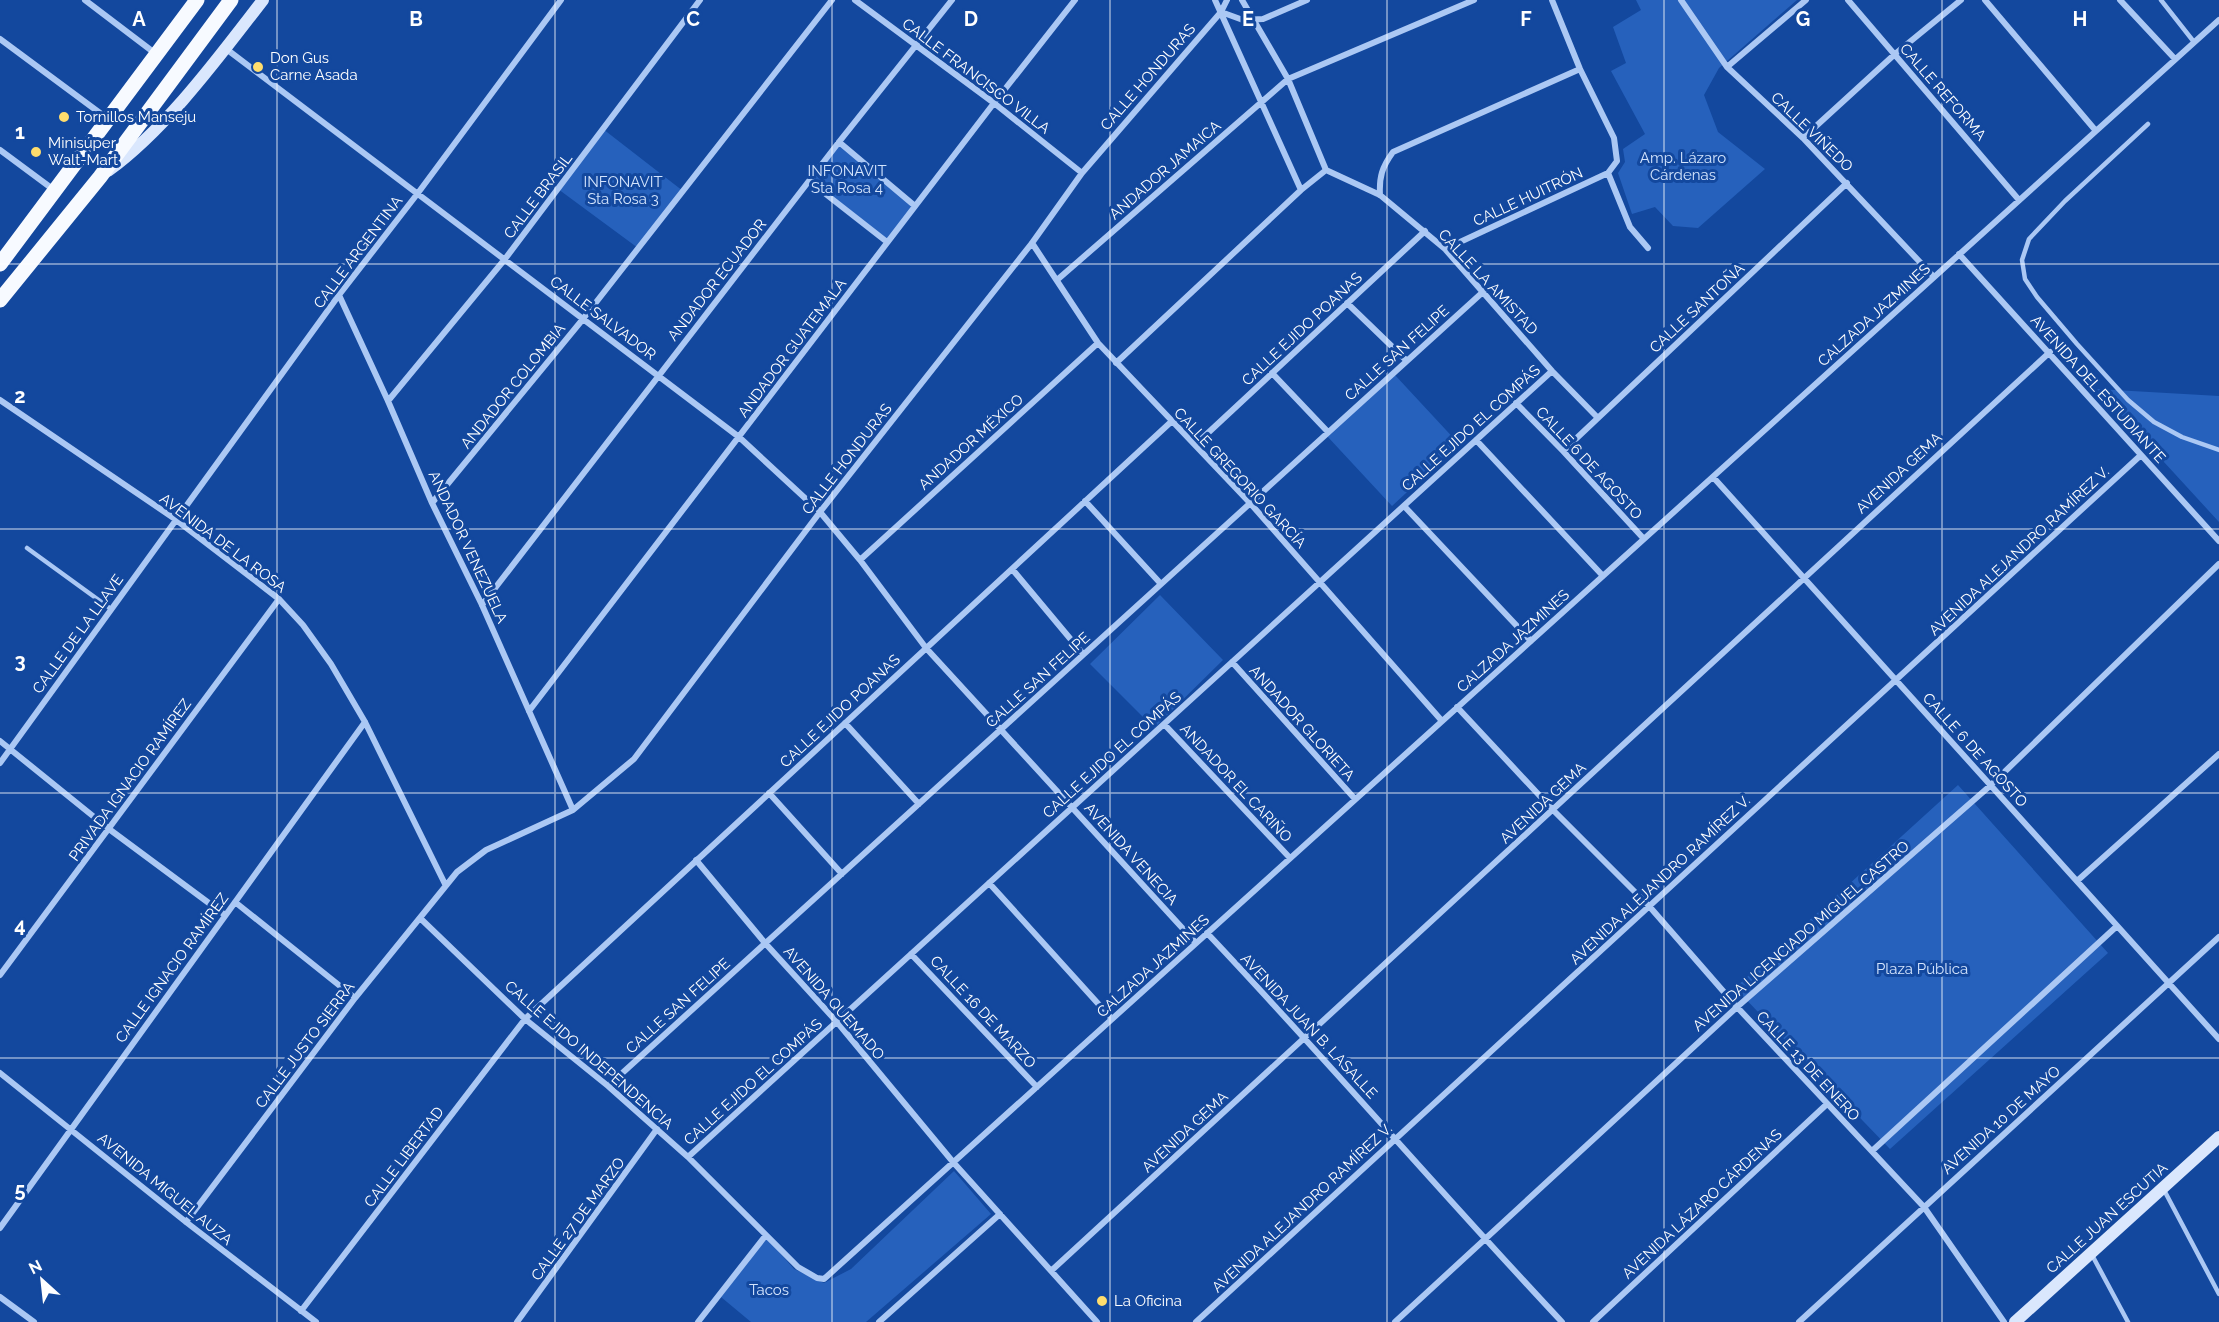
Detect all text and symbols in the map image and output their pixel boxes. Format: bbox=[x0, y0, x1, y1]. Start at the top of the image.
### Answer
text: A bbox=[132, 7, 146, 31]
text: B bbox=[409, 7, 423, 31]
text: C bbox=[686, 7, 700, 31]
text: D bbox=[964, 7, 978, 31]
text: E bbox=[1242, 7, 1254, 31]
text: F bbox=[1520, 7, 1532, 31]
text: G bbox=[1796, 7, 1810, 31]
text: H bbox=[2073, 7, 2087, 31]
street label: CALLE FRANCISCO VILLA bbox=[899, 15, 1053, 137]
street label: CALLE HONDURAS bbox=[1097, 20, 1199, 134]
street label: CALLE REFORMA bbox=[1896, 40, 1990, 144]
place label: Don Gus Carne Asada bbox=[270, 49, 358, 84]
marker: Don Gus Carne Asada bbox=[251, 60, 265, 74]
street label: CALLE VIÑEDO bbox=[1767, 88, 1857, 176]
place label: Tornillos Manseju bbox=[76, 108, 196, 126]
marker: Tornillos Manseju bbox=[57, 110, 71, 124]
street label: ANDADOR JAMAICA bbox=[1106, 117, 1224, 223]
text: 1 bbox=[15, 120, 25, 144]
place label: Minisúper Walt-Mart bbox=[48, 134, 118, 169]
marker: Minisúper Walt-Mart bbox=[29, 145, 43, 159]
park label: Amp. Lázaro Cárdenas bbox=[1640, 149, 1726, 184]
street label: CALLE BRASIL bbox=[500, 150, 576, 242]
park label: INFONAVIT Sta Rosa 4 bbox=[807, 162, 887, 197]
street label: CALLE HUITRÓN bbox=[1470, 164, 1586, 230]
park label: INFONAVIT Sta Rosa 3 bbox=[583, 173, 663, 208]
street label: CALLE ARGENTINA bbox=[310, 192, 406, 312]
street label: ANDADOR ECUADOR bbox=[664, 215, 770, 345]
street label: CALLE LA AMISTAD bbox=[1434, 226, 1542, 339]
street label: CALLE SANTOÑA bbox=[1646, 259, 1748, 357]
street label: CALZADA JAZMINES bbox=[1814, 260, 1934, 370]
street label: CALLE EJIDO POANAS bbox=[1238, 269, 1366, 389]
street label: CALLE SALVADOR bbox=[546, 272, 660, 364]
street label: ANDADOR GUATEMALA bbox=[734, 275, 850, 421]
street label: CALLE SAN FELIPE bbox=[1341, 301, 1453, 405]
street label: AVENIDA DEL ESTUDIANTE bbox=[2027, 311, 2169, 467]
street label: ANDADOR COLOMBIA bbox=[457, 320, 569, 452]
street label: CALLE EJIDO EL COMPÁS bbox=[1398, 361, 1544, 495]
text: 2 bbox=[14, 384, 26, 408]
street label: ANDADOR MÉXICO bbox=[915, 390, 1027, 494]
street label: CALLE HONDURAS bbox=[798, 400, 896, 518]
street label: CALLE 6 DE AGOSTO bbox=[1532, 403, 1646, 523]
street label: CALLE GREGORIO GARCÍA bbox=[1170, 404, 1310, 552]
street label: AVENIDA GEMA bbox=[1852, 429, 1946, 517]
street label: AVENIDA ALEJANDRO RAMÍREZ V. bbox=[1925, 463, 2113, 639]
street label: ANDADOR VENEZUELA bbox=[425, 468, 511, 626]
street label: AVENIDA DE LA ROSA bbox=[156, 490, 290, 596]
street label: CALLE DE LA LLAVE bbox=[29, 571, 127, 697]
street label: CALZADA JAZMINES bbox=[1453, 586, 1573, 696]
street label: CALLE SAN FELIPE bbox=[982, 628, 1094, 732]
text: 3 bbox=[14, 649, 26, 673]
street label: CALLE EJIDO POANAS bbox=[776, 651, 904, 771]
street label: ANDADOR GLORIETA bbox=[1245, 662, 1359, 784]
street label: CALLE EJIDO EL COMPÁS bbox=[1039, 688, 1185, 822]
street label: CALLE 6 DE AGOSTO bbox=[1919, 689, 2031, 811]
street label: PRIVADA IGNACIO RAMÍREZ bbox=[65, 695, 195, 865]
street label: ANDADOR EL CARIÑO bbox=[1176, 720, 1296, 846]
street label: AVENIDA GEMA bbox=[1496, 759, 1590, 847]
street label: AVENIDA ALEJANDRO RAMÍREZ V. bbox=[1566, 792, 1754, 968]
street label: AVENIDA VENECIA bbox=[1080, 799, 1182, 909]
street label: AVENIDA LICENCIADO MIGUEL CASTRO bbox=[1689, 837, 1913, 1035]
street label: CALLE IGNACIO RAMÍREZ bbox=[112, 890, 232, 1046]
street label: CALZADA JAZMINES bbox=[1093, 911, 1213, 1021]
text: 4 bbox=[14, 913, 26, 937]
street label: AVENIDA QUEMADO bbox=[780, 942, 888, 1064]
street label: AVENIDA JUAN B. LASALLE bbox=[1237, 950, 1381, 1102]
street label: CALLE 16 DE MARZO bbox=[926, 952, 1040, 1072]
street label: CALLE SAN FELIPE bbox=[622, 954, 734, 1058]
park label: Plaza Pública bbox=[1876, 960, 1968, 978]
street label: CALLE EJIDO INDEPENDENCIA bbox=[501, 977, 677, 1133]
street label: CALLE JUSTO SIERRA bbox=[252, 978, 358, 1112]
street label: CALLE 13 DE ENERO bbox=[1752, 1007, 1864, 1125]
street label: CALLE EJIDO EL COMPÁS bbox=[680, 1015, 826, 1149]
street label: AVENIDA 10 DE MAYO bbox=[1938, 1062, 2064, 1178]
street label: AVENIDA GEMA bbox=[1138, 1088, 1232, 1176]
street label: CALLE LIBERTAD bbox=[360, 1103, 448, 1211]
street label: AVENIDA ALEJANDRO RAMÍREZ V. bbox=[1208, 1120, 1396, 1296]
street label: AVENIDA LÁZARO CÁRDENAS bbox=[1618, 1125, 1786, 1283]
street label: AVENIDA MIGUEL AUZA bbox=[94, 1129, 236, 1249]
street label: CALLE 27 DE MARZO bbox=[527, 1154, 629, 1284]
street label: CALLE JUAN ESCUTIA bbox=[2043, 1159, 2171, 1277]
text: 5 bbox=[14, 1178, 26, 1202]
north arrow bbox=[12, 1250, 72, 1310]
text: N bbox=[26, 1256, 45, 1278]
park label: Tacos bbox=[749, 1281, 789, 1299]
place label: La Oficina bbox=[1114, 1292, 1182, 1310]
marker: La Oficina bbox=[1095, 1294, 1109, 1308]

